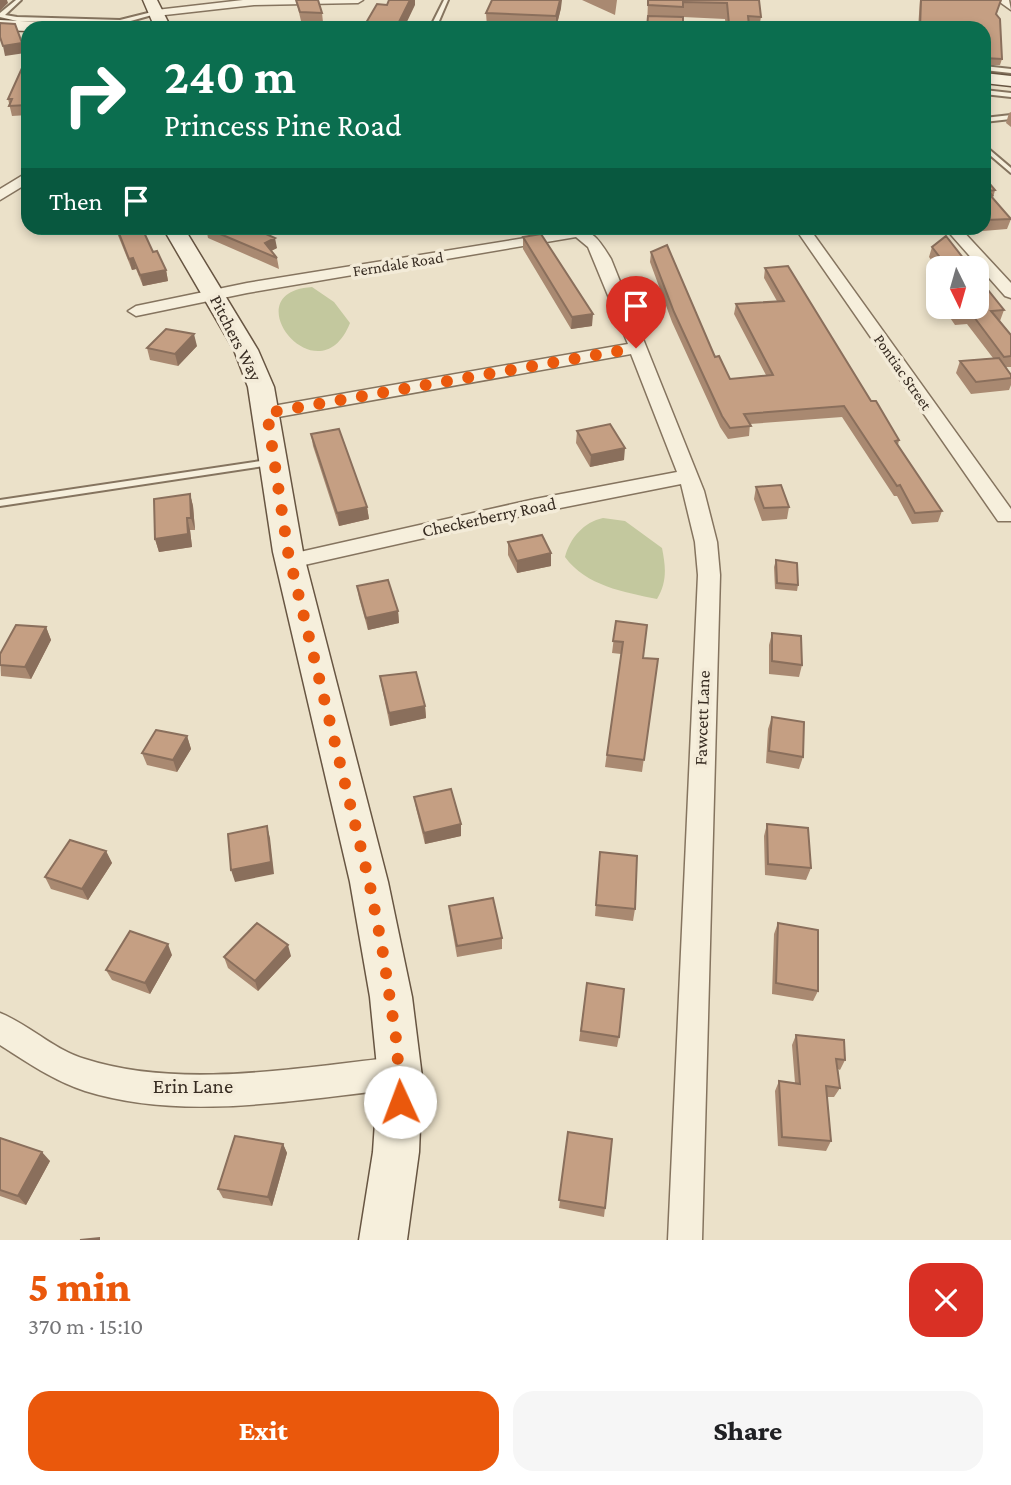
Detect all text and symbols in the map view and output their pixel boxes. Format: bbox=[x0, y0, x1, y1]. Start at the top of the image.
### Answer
icon: right bbox=[49, 49, 140, 140]
text: 240 m bbox=[164, 49, 296, 104]
text: Princess Pine Road bbox=[164, 107, 402, 143]
icon: arrive bbox=[117, 182, 155, 220]
text: Then bbox=[49, 187, 103, 216]
street label: Ferndale Road bbox=[352, 248, 445, 280]
north arrow bbox=[926, 256, 989, 318]
map controls bbox=[926, 256, 989, 319]
pin bbox=[606, 276, 666, 348]
icon: arrive bbox=[617, 287, 655, 325]
street label: Pitchers Way bbox=[206, 292, 266, 385]
street label: Pontiac Street bbox=[871, 331, 936, 414]
street label: Checkerberry Road bbox=[420, 493, 558, 541]
street label: Fawcett Lane bbox=[690, 670, 714, 766]
position arrow bbox=[363, 1065, 437, 1139]
street label: Erin Lane bbox=[153, 1074, 233, 1098]
text: 5 min bbox=[28, 1263, 131, 1310]
button: close bbox=[909, 1263, 983, 1337]
text: 370 m · 15:10 bbox=[28, 1313, 143, 1339]
button: Exit bbox=[28, 1391, 499, 1471]
button: Share bbox=[513, 1391, 983, 1471]

